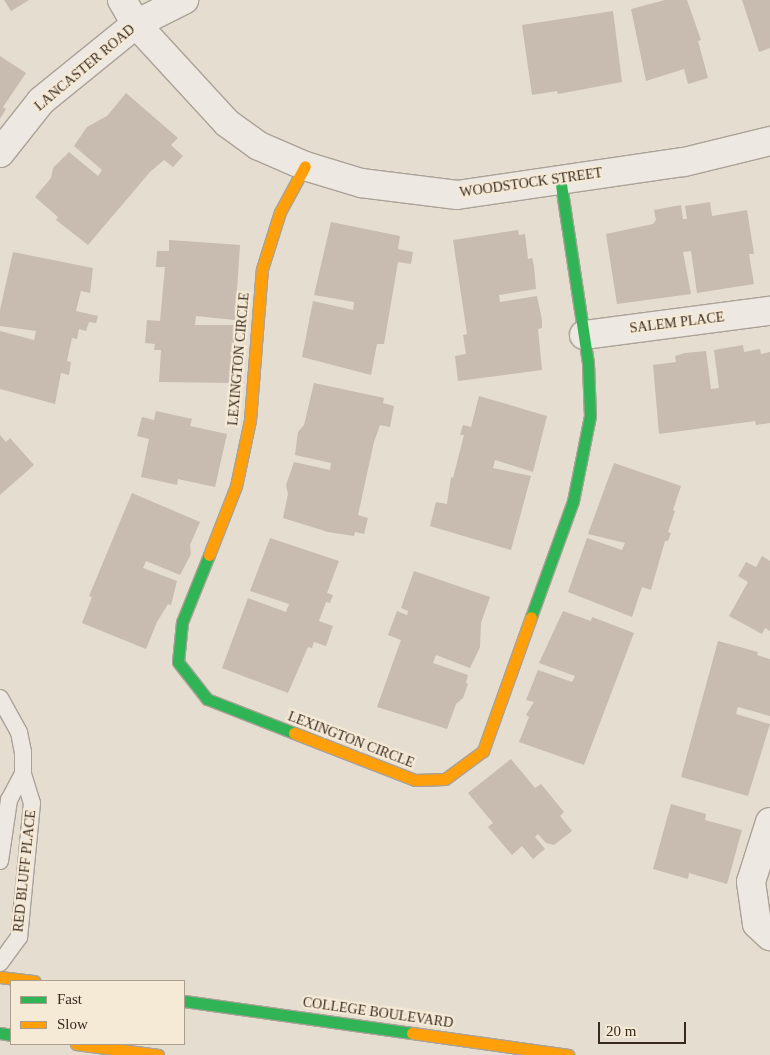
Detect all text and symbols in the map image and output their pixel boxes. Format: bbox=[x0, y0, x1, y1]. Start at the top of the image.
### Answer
street label: LANCASTER ROAD bbox=[31, 21, 139, 115]
street label: WOODSTOCK STREET bbox=[459, 165, 603, 201]
street label: LEXINGTON CIRCLE bbox=[225, 292, 253, 426]
street label: SALEM PLACE bbox=[629, 309, 725, 337]
street label: LEXINGTON CIRCLE bbox=[285, 708, 417, 772]
street label: RED BLUFF PLACE bbox=[10, 809, 40, 933]
legend bbox=[10, 980, 185, 1045]
text: Fast bbox=[57, 991, 82, 1007]
street label: COLLEGE BOULEVARD bbox=[302, 994, 454, 1032]
scale bar bbox=[600, 1012, 688, 1044]
text: Slow bbox=[57, 1016, 88, 1032]
text: 20 m bbox=[606, 1023, 636, 1039]

